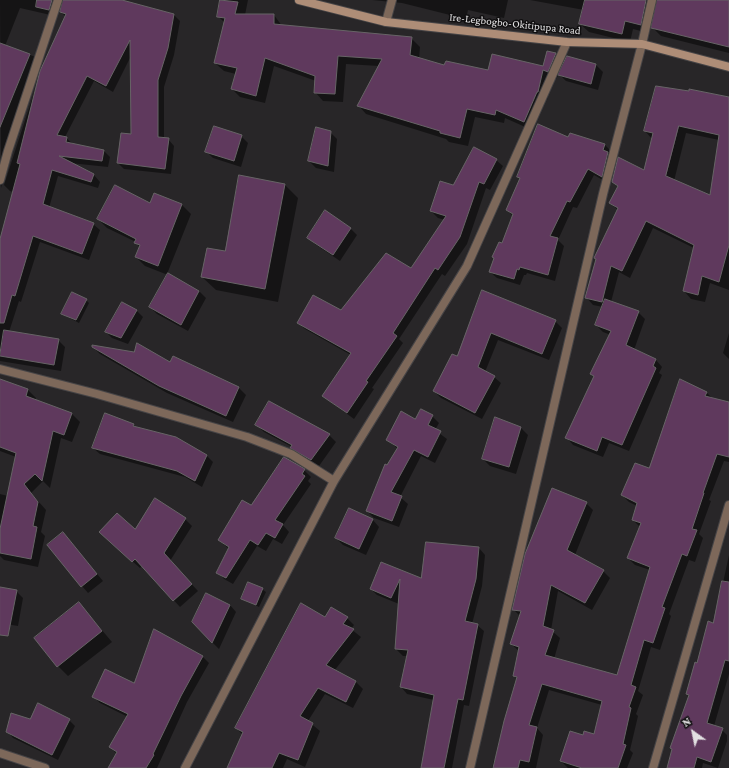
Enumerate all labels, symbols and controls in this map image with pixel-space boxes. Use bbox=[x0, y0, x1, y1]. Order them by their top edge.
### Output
street label: Ire-Legbogbo-Okitipupa Road bbox=[449, 11, 581, 37]
north arrow bbox=[673, 712, 713, 752]
text: N bbox=[680, 715, 693, 729]

